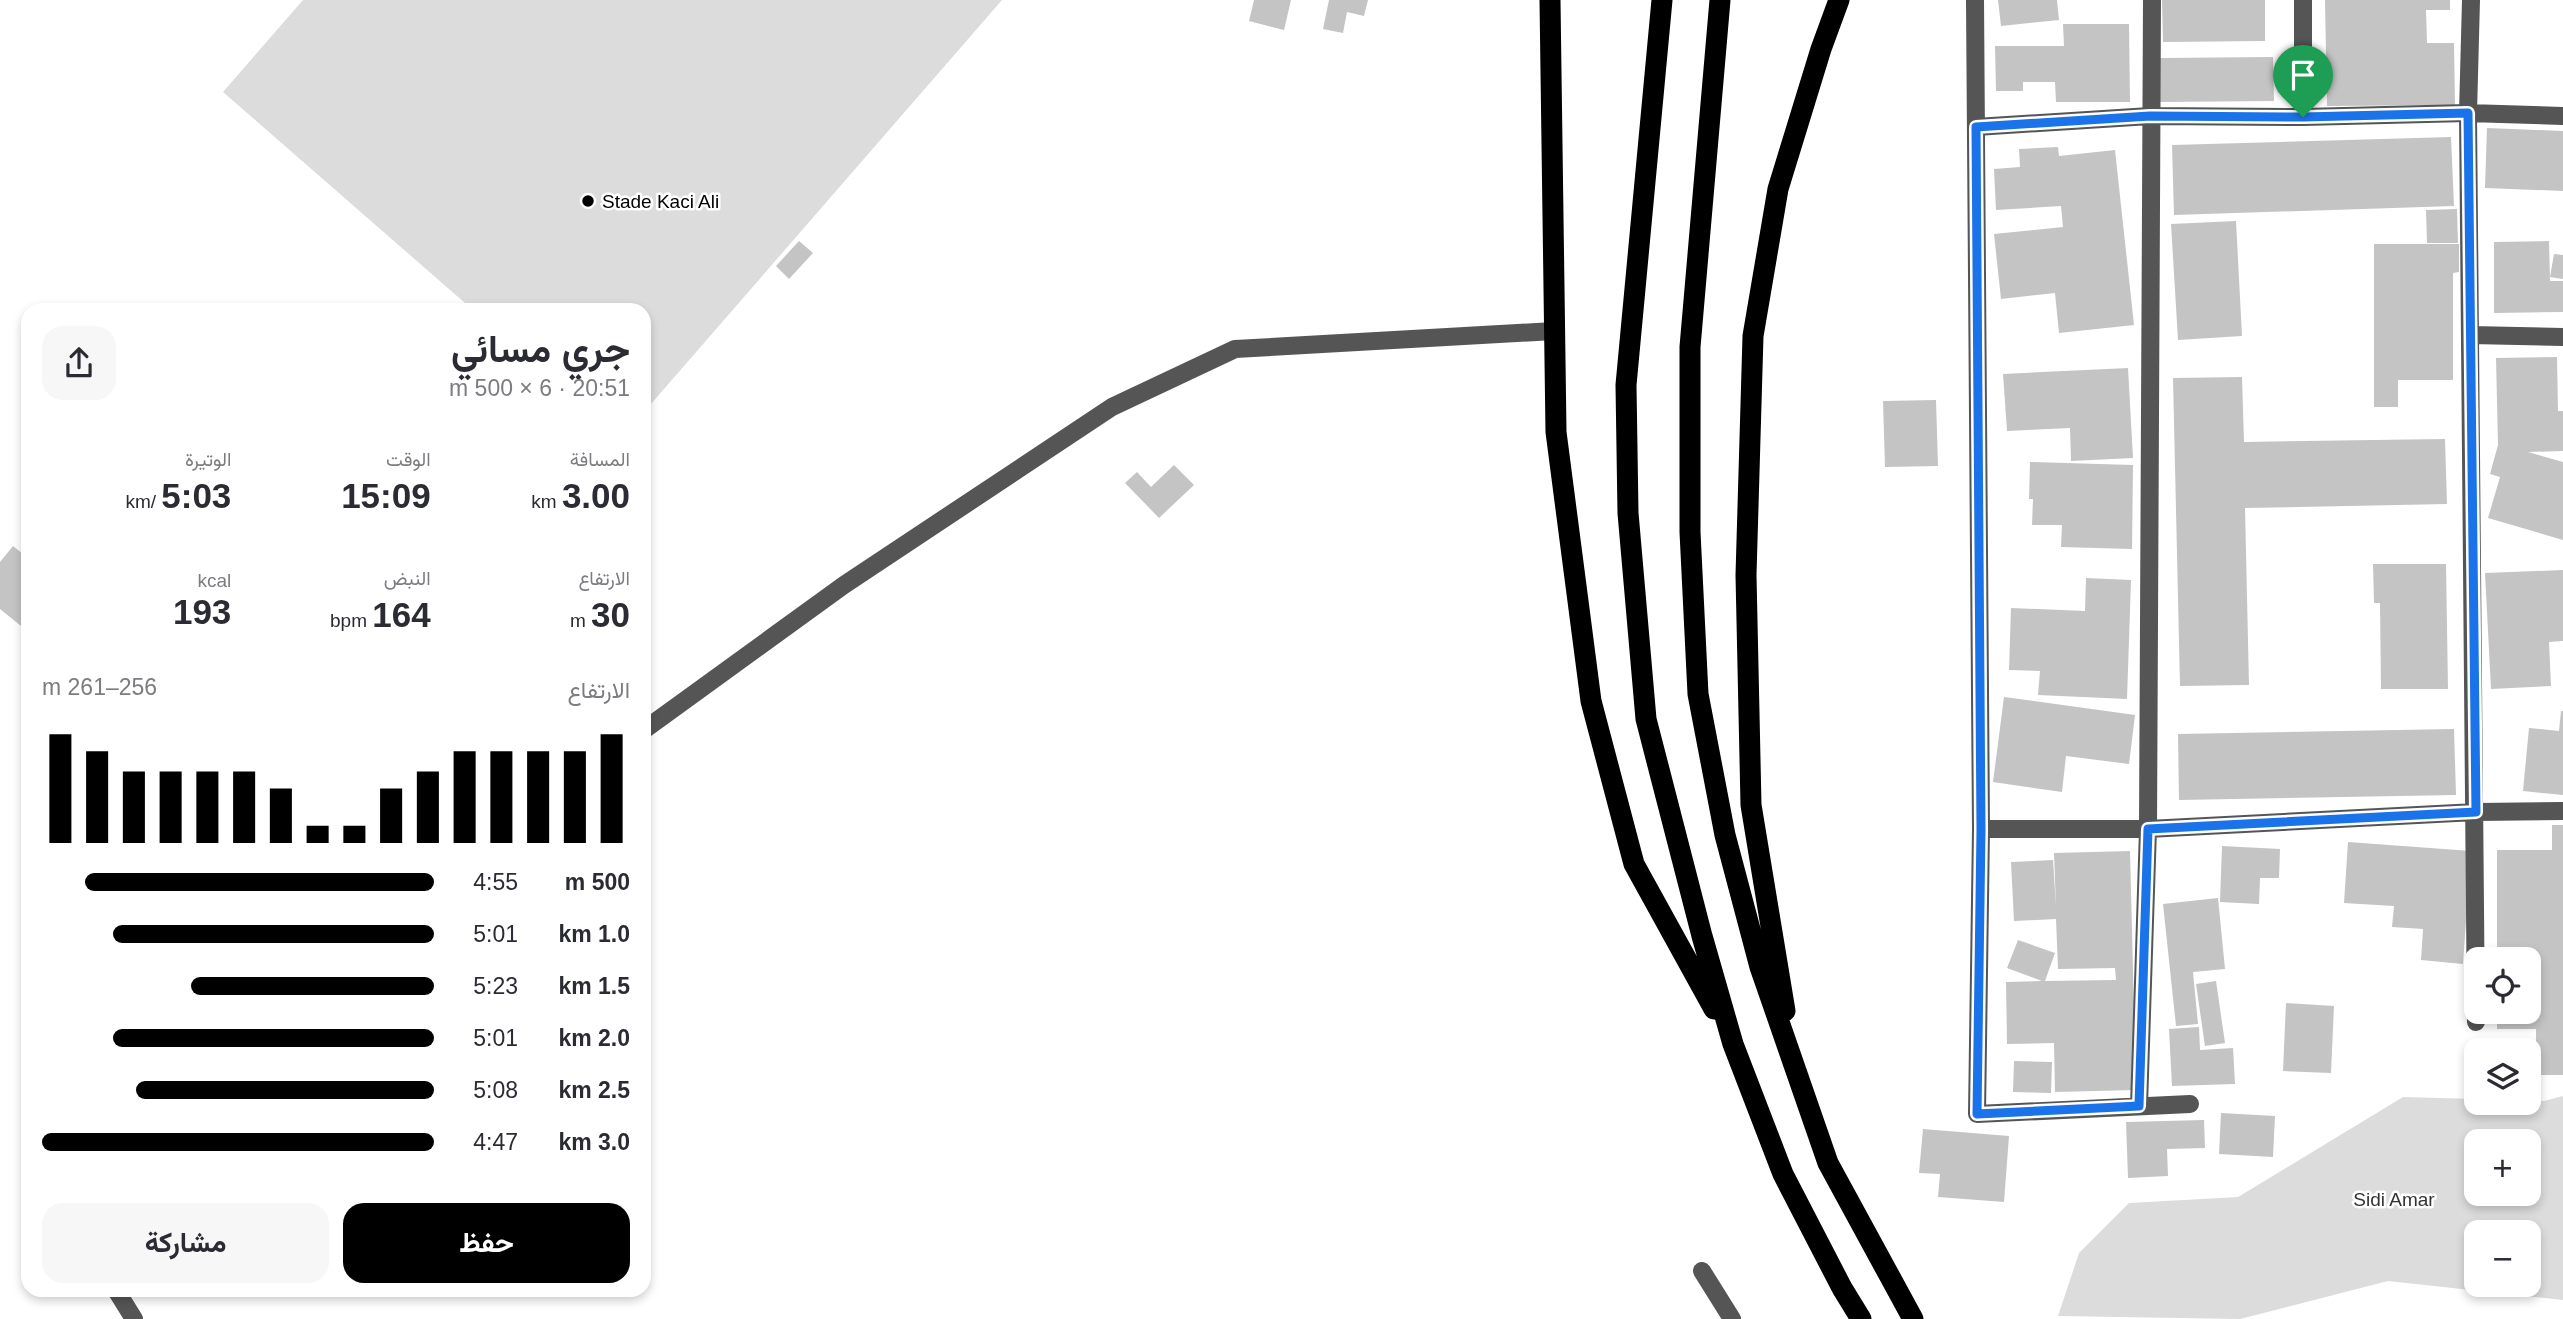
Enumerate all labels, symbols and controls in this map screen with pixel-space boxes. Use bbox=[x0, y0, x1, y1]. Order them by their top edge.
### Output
pin bbox=[2273, 45, 2333, 117]
icon: arrive bbox=[2284, 56, 2322, 94]
place label: Stade Kaci Ali bbox=[602, 191, 719, 212]
marker: Stade Kaci Ali bbox=[580, 193, 596, 209]
button: share bbox=[42, 326, 116, 400]
text: جري مسائي bbox=[451, 328, 630, 370]
text: 20:51 · 6 × 500 m bbox=[449, 375, 630, 401]
text: الوتيرة bbox=[185, 449, 231, 470]
text: الوقت bbox=[386, 449, 431, 470]
text: المسافة bbox=[570, 449, 630, 470]
text: 5:03 bbox=[161, 476, 231, 515]
text: 15:09 bbox=[341, 476, 431, 515]
text: 3.00 bbox=[562, 476, 630, 515]
text: /km bbox=[125, 491, 161, 512]
text: km bbox=[531, 491, 562, 512]
text: النبض bbox=[384, 568, 431, 589]
text: الارتفاع bbox=[578, 568, 630, 589]
text: kcal bbox=[198, 570, 231, 591]
text: 193 bbox=[173, 592, 231, 631]
text: 164 bbox=[372, 595, 431, 634]
text: 30 bbox=[591, 595, 630, 634]
text: bpm bbox=[330, 610, 372, 631]
text: m bbox=[570, 610, 591, 631]
text: 256–261 m bbox=[42, 674, 157, 700]
text: الارتفاع bbox=[568, 677, 630, 703]
text: 4:55 bbox=[473, 869, 518, 895]
text: 500 m bbox=[565, 869, 630, 895]
text: 5:01 bbox=[473, 921, 518, 947]
text: 1.0 km bbox=[558, 921, 630, 947]
map controls bbox=[2464, 947, 2541, 1297]
button: locate bbox=[2464, 947, 2541, 1024]
text: 5:23 bbox=[473, 973, 518, 999]
text: 1.5 km bbox=[558, 973, 630, 999]
text: 5:01 bbox=[473, 1025, 518, 1051]
text: 2.0 km bbox=[558, 1025, 630, 1051]
button: layers bbox=[2464, 1038, 2541, 1115]
text: 5:08 bbox=[473, 1077, 518, 1103]
text: 2.5 km bbox=[558, 1077, 630, 1103]
text: 4:47 bbox=[473, 1129, 518, 1155]
text: 3.0 km bbox=[558, 1129, 630, 1155]
button: + bbox=[2464, 1129, 2541, 1206]
park label: Sidi Amar bbox=[2353, 1189, 2435, 1210]
button: مشاركة bbox=[42, 1203, 329, 1283]
button: حفظ bbox=[343, 1203, 630, 1283]
button: − bbox=[2464, 1220, 2541, 1297]

